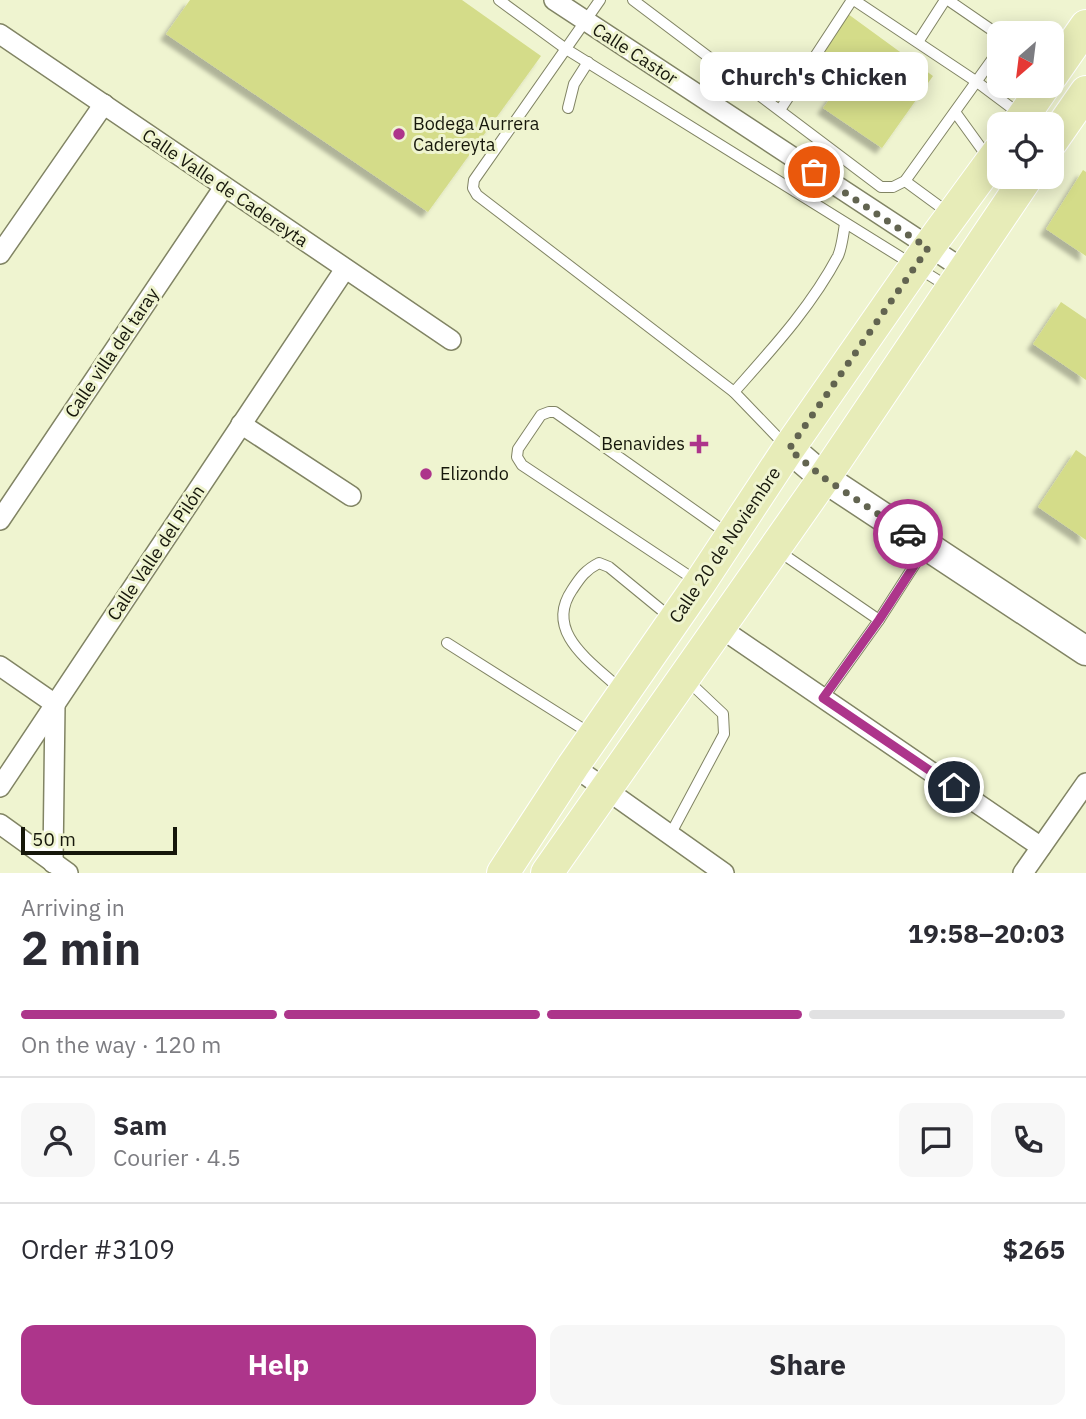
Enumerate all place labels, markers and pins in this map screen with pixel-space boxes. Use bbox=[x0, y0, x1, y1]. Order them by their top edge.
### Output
callout: Church's Chicken bbox=[700, 53, 928, 102]
place label: Bodega Aurrera Cadereyta bbox=[413, 112, 540, 156]
marker: Bodega Aurrera Cadereyta bbox=[391, 126, 407, 142]
pin bbox=[784, 142, 844, 202]
place label: Benavides bbox=[601, 432, 685, 455]
marker: Benavides bbox=[691, 436, 707, 452]
place label: Elizondo bbox=[440, 462, 509, 485]
marker: Elizondo bbox=[418, 466, 434, 482]
pin bbox=[924, 757, 984, 817]

